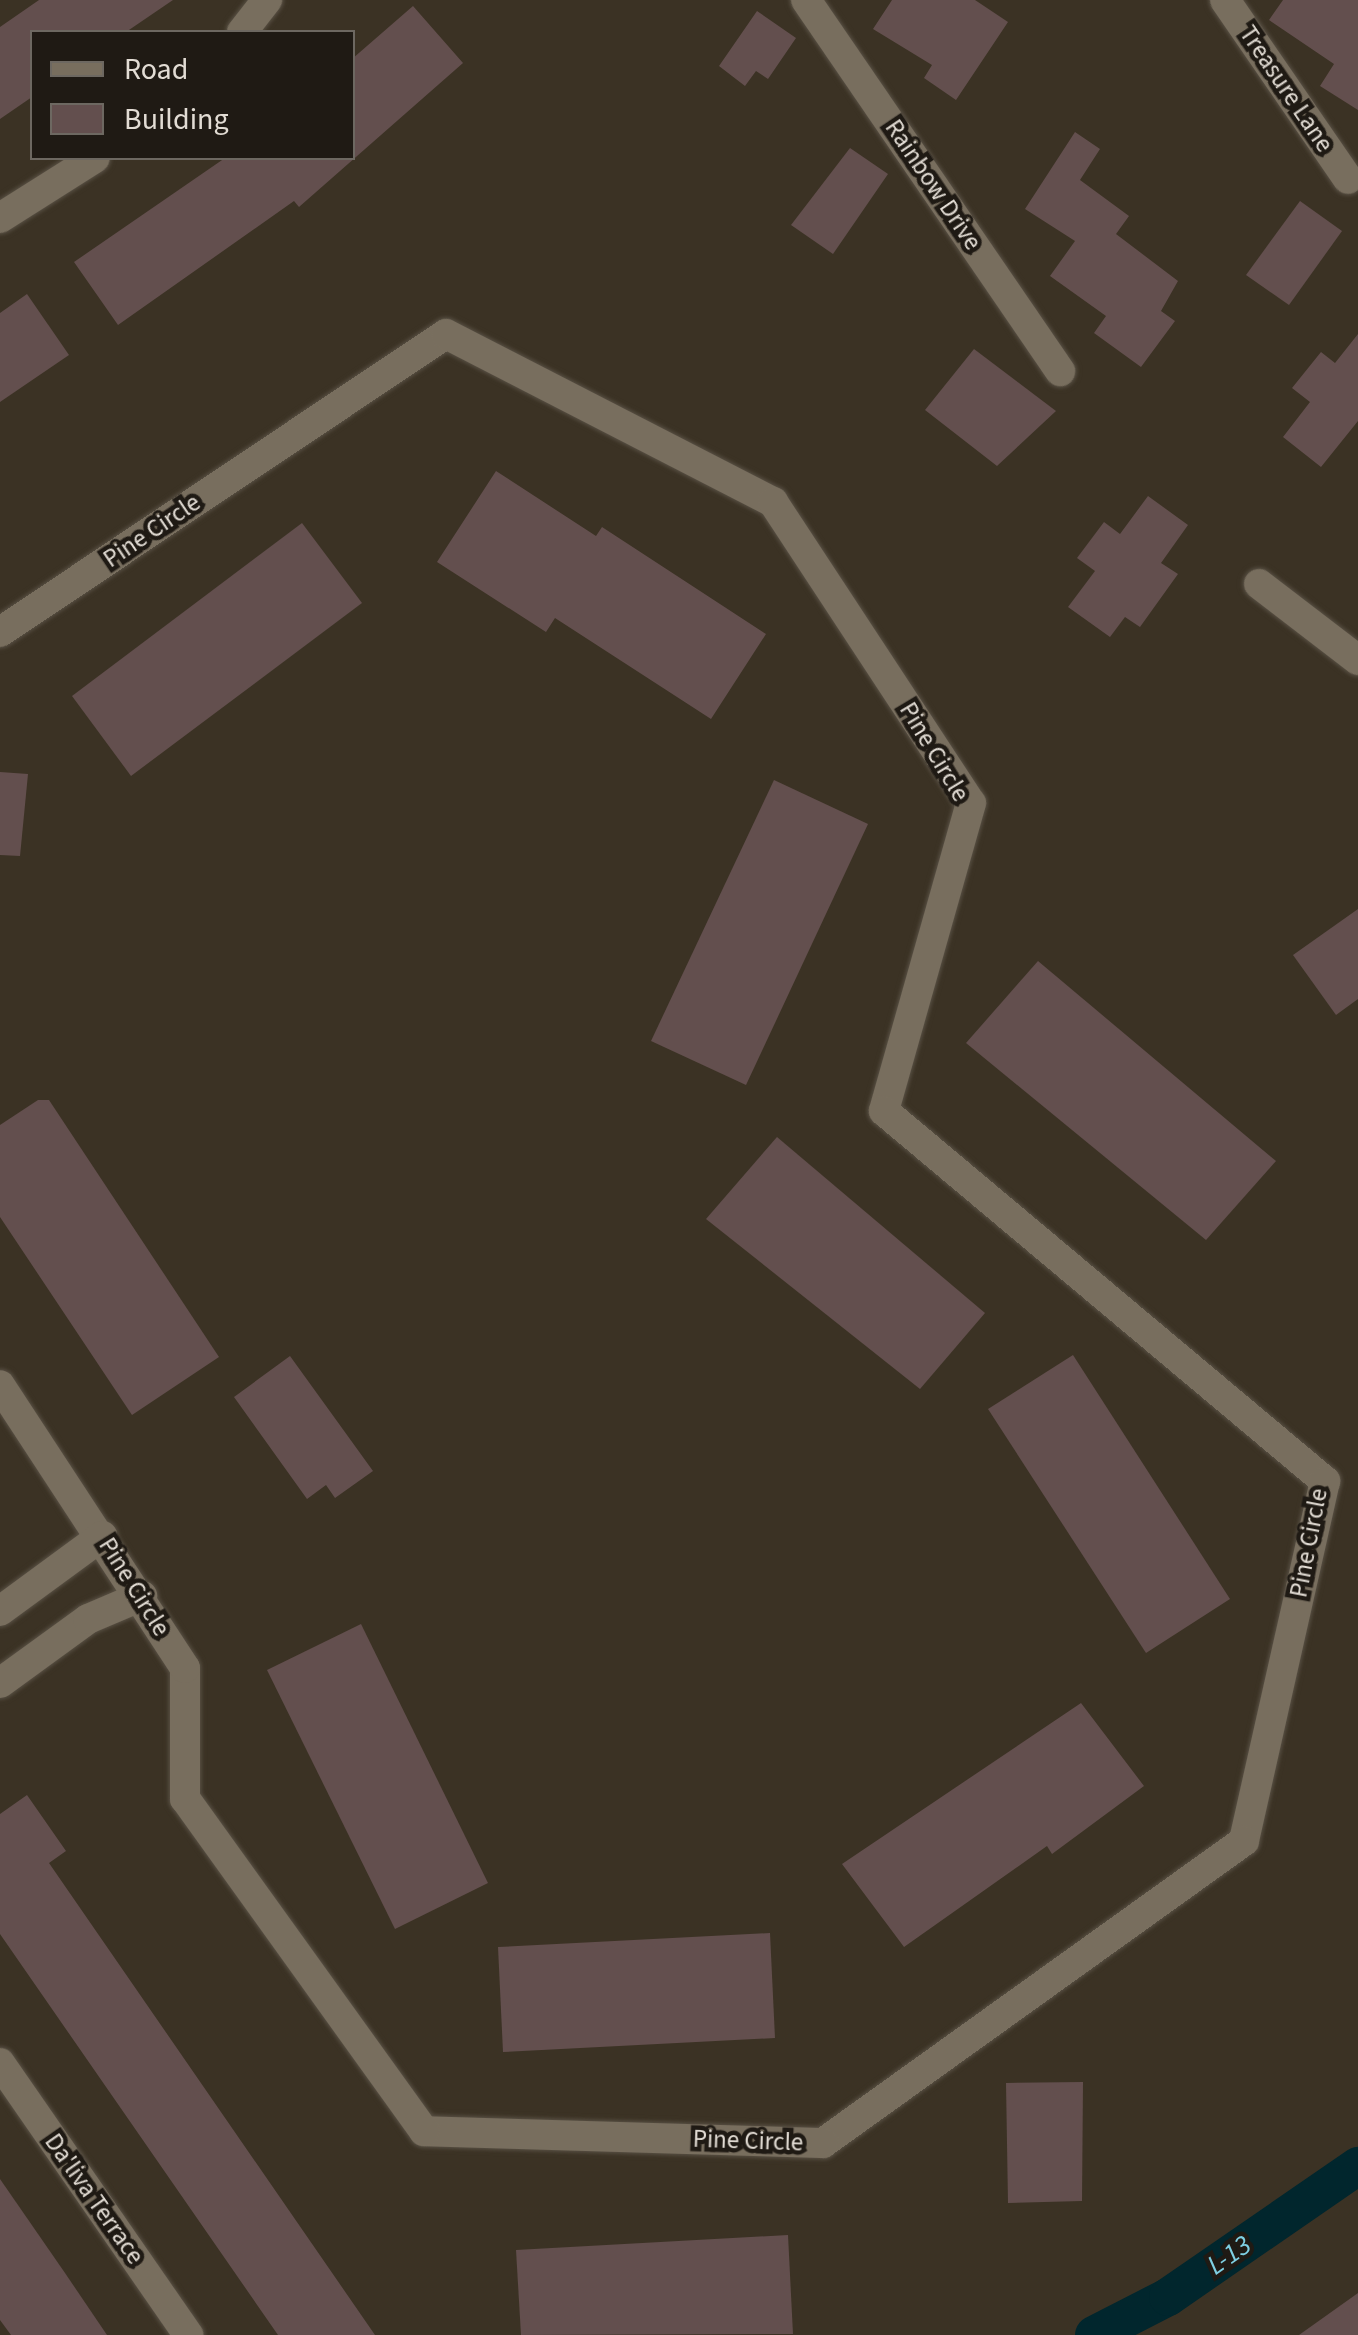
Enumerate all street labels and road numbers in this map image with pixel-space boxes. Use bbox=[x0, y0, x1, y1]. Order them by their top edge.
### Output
street label: Treasure Lane bbox=[1233, 20, 1339, 158]
street label: Rainbow Drive bbox=[878, 114, 988, 256]
street label: Pine Circle bbox=[98, 488, 206, 574]
street label: Pine Circle bbox=[893, 697, 975, 807]
street label: Pine Circle bbox=[1284, 1486, 1334, 1600]
street label: Pine Circle bbox=[92, 1532, 176, 1642]
street label: Pine Circle bbox=[692, 2124, 804, 2158]
street label: Da'liva Terrace bbox=[38, 2128, 150, 2270]

